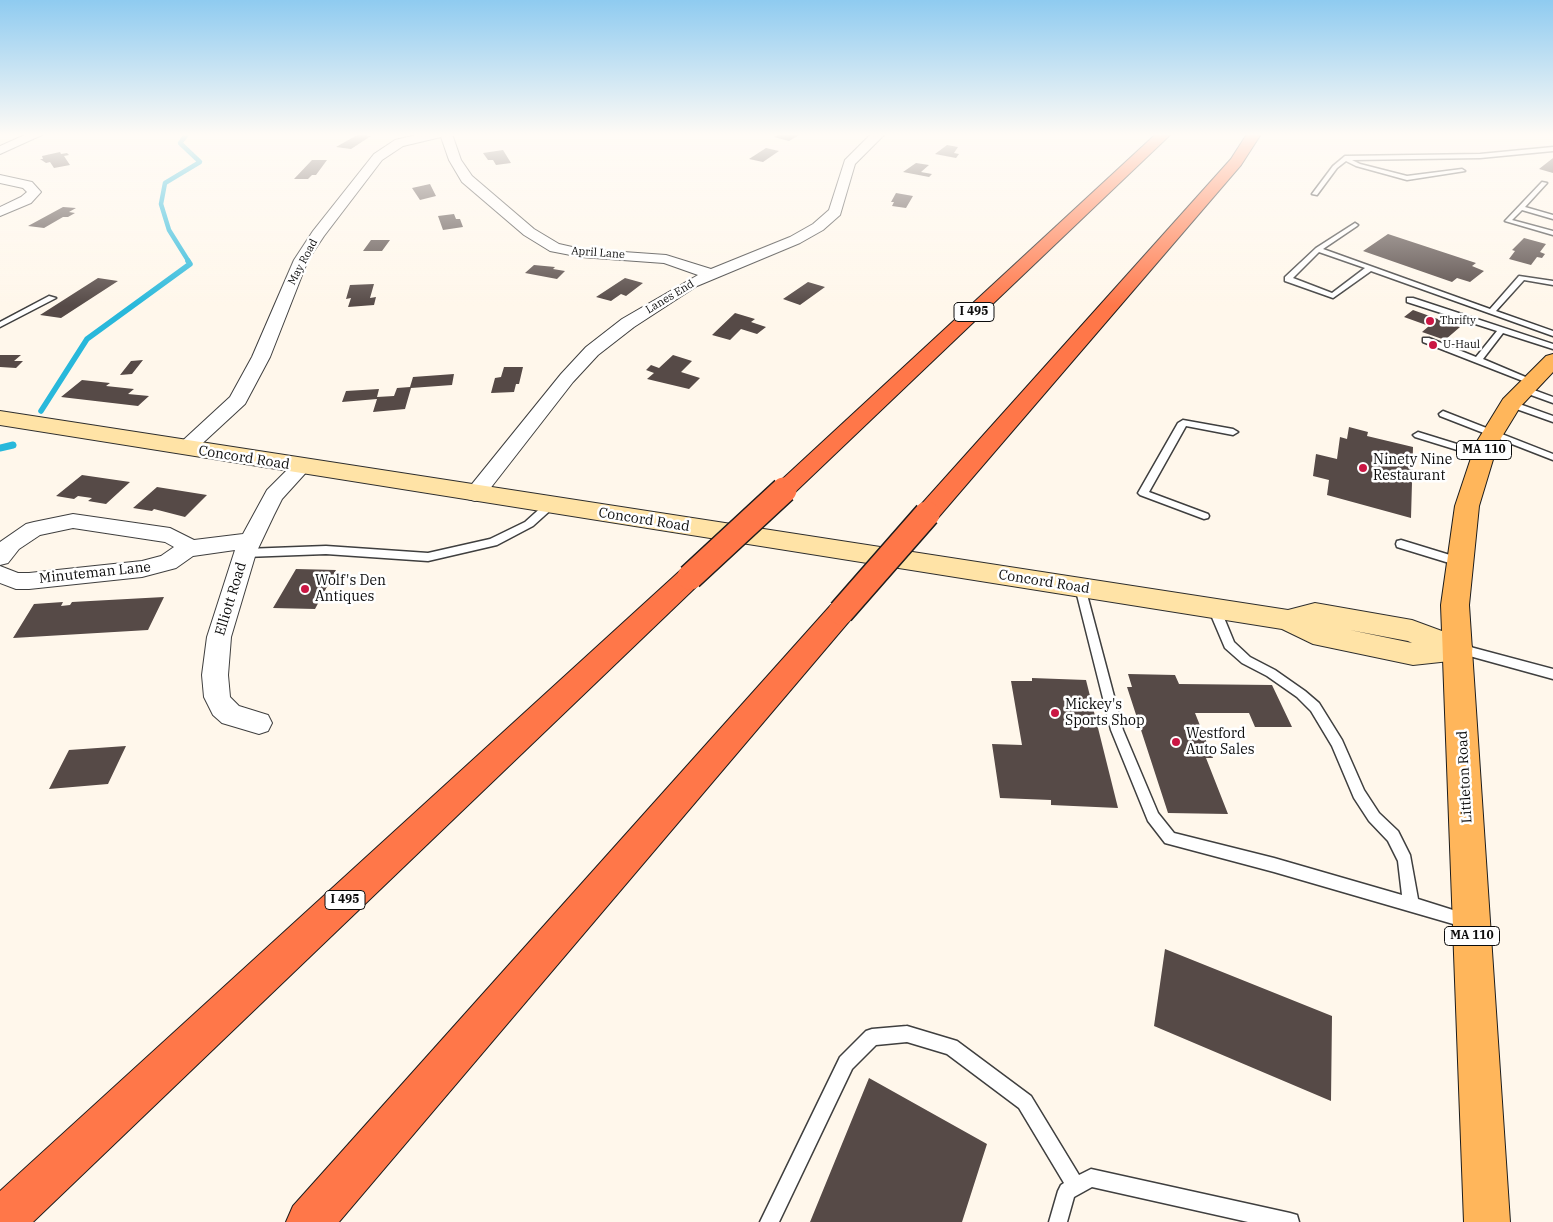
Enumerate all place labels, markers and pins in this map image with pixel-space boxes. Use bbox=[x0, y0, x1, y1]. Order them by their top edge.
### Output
place label: Thrifty bbox=[1440, 314, 1476, 328]
marker: Thrifty bbox=[1424, 315, 1436, 327]
place label: U-Haul bbox=[1443, 338, 1480, 352]
marker: U-Haul bbox=[1427, 339, 1439, 351]
place label: Ninety Nine Restaurant bbox=[1373, 452, 1452, 484]
marker: Ninety Nine Restaurant bbox=[1357, 462, 1369, 474]
place label: Wolf's Den Antiques bbox=[315, 573, 386, 606]
marker: Wolf's Den Antiques bbox=[299, 583, 311, 595]
place label: Mickey's Sports Shop bbox=[1065, 697, 1145, 730]
marker: Mickey's Sports Shop bbox=[1049, 707, 1061, 719]
place label: Westford Auto Sales bbox=[1186, 726, 1254, 759]
marker: Westford Auto Sales bbox=[1170, 736, 1182, 748]

